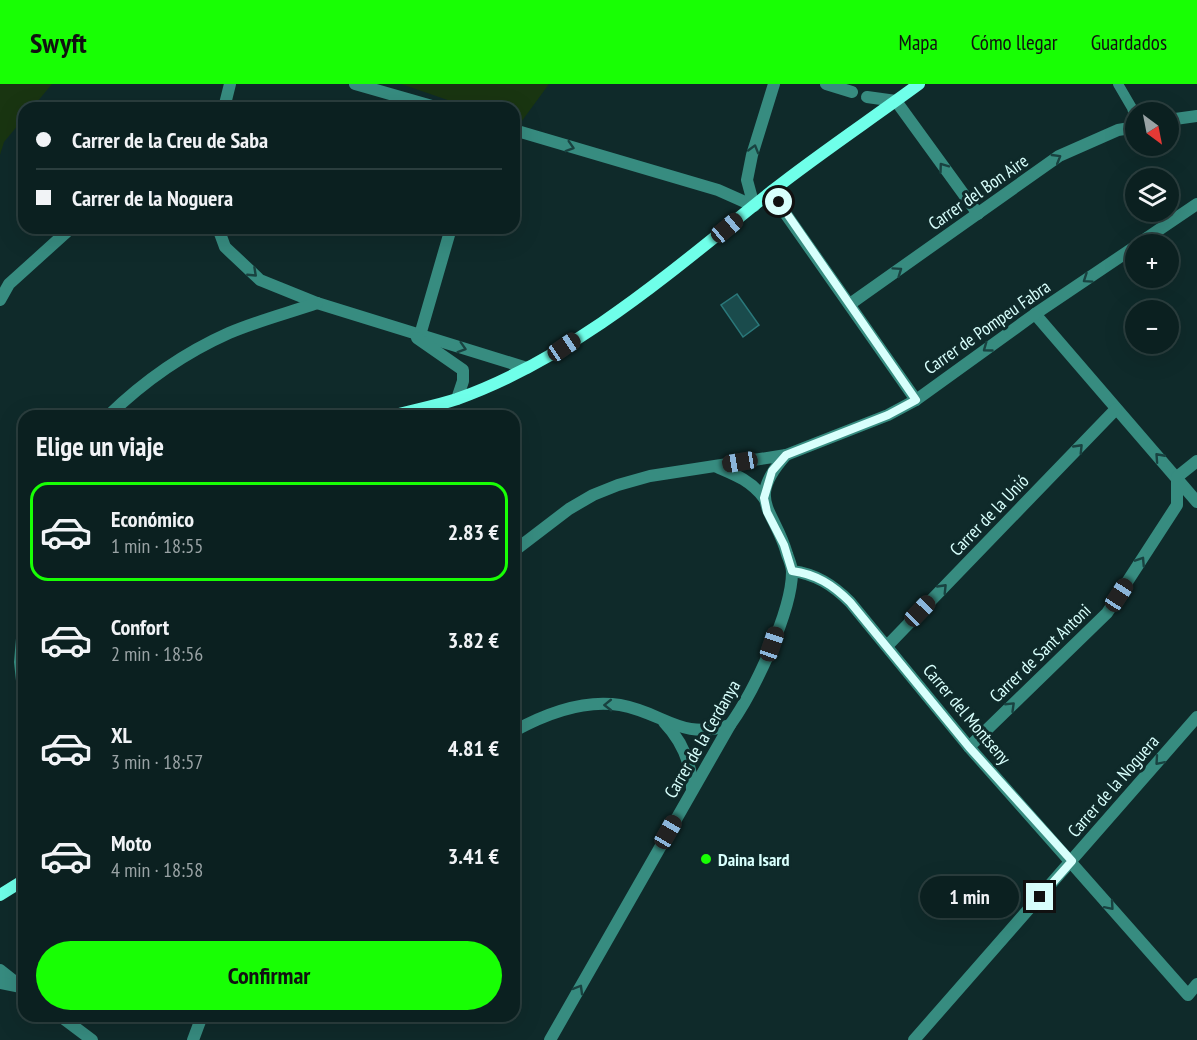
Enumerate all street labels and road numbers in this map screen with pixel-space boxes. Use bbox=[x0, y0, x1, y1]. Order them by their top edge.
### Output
street label: Carrer del Bon Aire bbox=[924, 149, 1032, 235]
street label: Carrer de Pompeu Fabra bbox=[919, 275, 1055, 379]
street label: Carrer de la Unió bbox=[944, 469, 1034, 561]
street label: Carrer de Sant Antoni bbox=[984, 599, 1096, 707]
street label: Carrer del Montseny bbox=[918, 659, 1016, 769]
street label: Carrer de la Cerdanya bbox=[659, 676, 745, 802]
street label: Carrer de la Noguera bbox=[1062, 730, 1164, 842]

